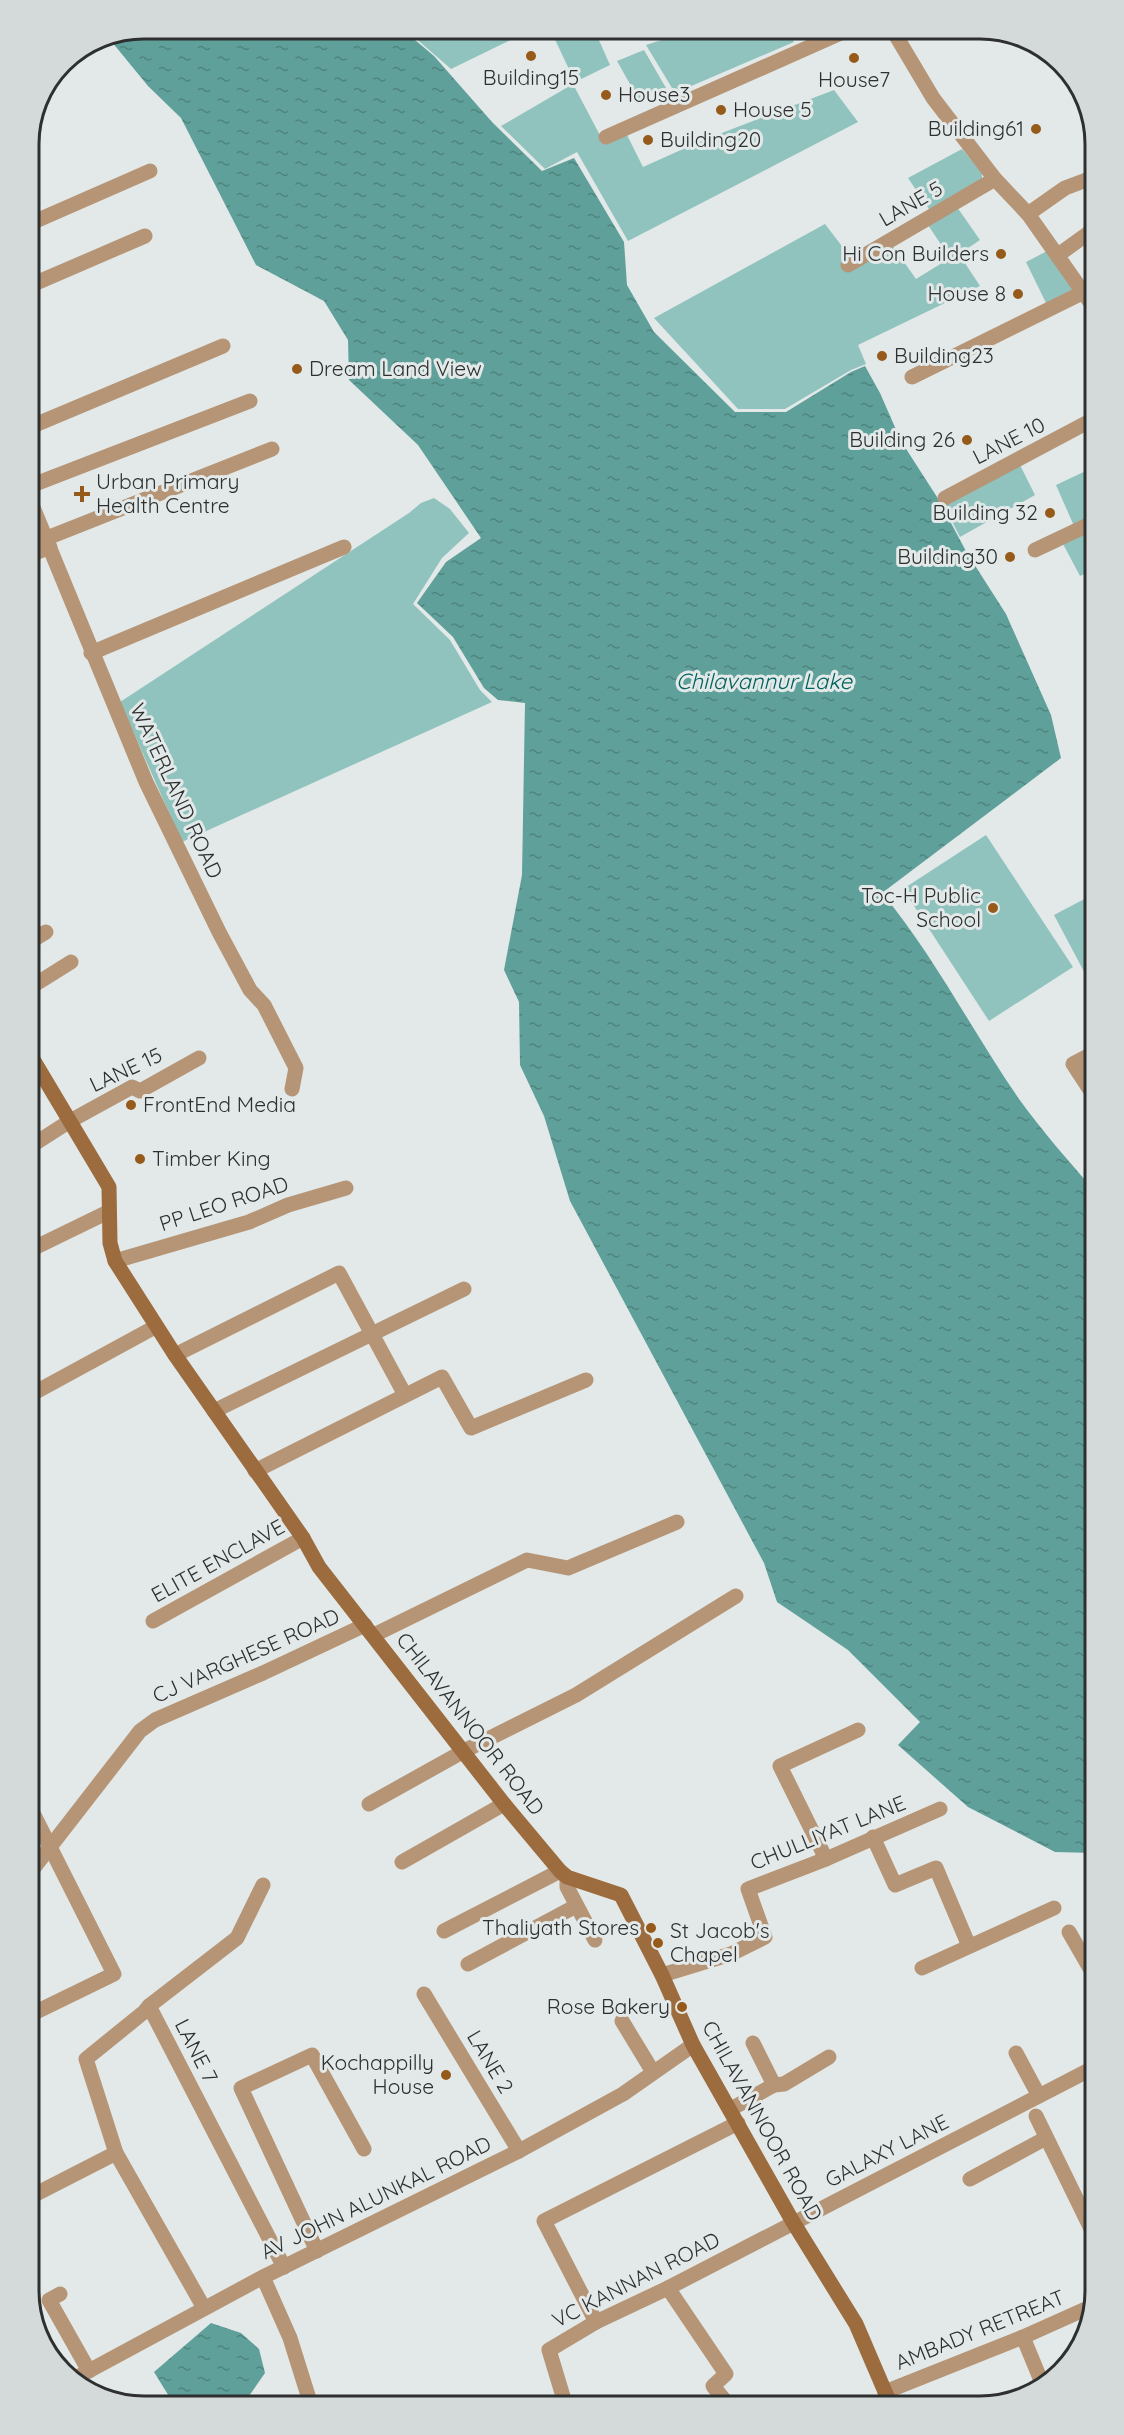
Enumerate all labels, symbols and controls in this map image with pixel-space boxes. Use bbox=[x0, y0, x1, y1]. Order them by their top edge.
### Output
marker: Building15 bbox=[524, 49, 538, 63]
marker: House7 bbox=[847, 51, 861, 65]
place label: Building15 bbox=[483, 64, 579, 90]
place label: House7 bbox=[818, 66, 890, 92]
place label: House3 bbox=[618, 81, 690, 107]
marker: House3 bbox=[599, 88, 613, 102]
place label: House 5 bbox=[733, 96, 812, 122]
marker: House 5 bbox=[714, 103, 728, 117]
place label: Building61 bbox=[928, 115, 1024, 141]
marker: Building61 bbox=[1029, 122, 1043, 136]
place label: Building20 bbox=[660, 126, 761, 152]
marker: Building20 bbox=[641, 133, 655, 147]
street label: LANE 5 bbox=[874, 175, 947, 232]
place label: Hi Con Builders bbox=[842, 240, 989, 266]
marker: Hi Con Builders bbox=[994, 247, 1008, 261]
place label: House 8 bbox=[927, 280, 1006, 306]
marker: House 8 bbox=[1011, 287, 1025, 301]
place label: Building23 bbox=[894, 342, 994, 368]
marker: Building23 bbox=[875, 349, 889, 363]
place label: Dream Land View bbox=[309, 355, 482, 381]
marker: Dream Land View bbox=[290, 362, 304, 376]
street label: LANE 10 bbox=[968, 411, 1049, 469]
place label: Building 26 bbox=[849, 426, 955, 452]
marker: Building 26 bbox=[960, 433, 974, 447]
place label: Urban Primary Health Centre bbox=[96, 468, 239, 518]
marker: Urban Primary Health Centre bbox=[73, 485, 91, 503]
place label: Building 32 bbox=[932, 499, 1038, 525]
marker: Building 32 bbox=[1043, 506, 1057, 520]
place label: Building30 bbox=[897, 543, 998, 569]
marker: Building30 bbox=[1003, 550, 1017, 564]
water label: Chilavannur Lake bbox=[676, 667, 853, 695]
street label: WATERLAND ROAD bbox=[125, 699, 229, 882]
place label: Toc-H Public School bbox=[861, 882, 981, 932]
marker: Toc-H Public School bbox=[986, 901, 1000, 915]
street label: LANE 15 bbox=[85, 1041, 166, 1097]
place label: FrontEnd Media bbox=[143, 1091, 296, 1117]
marker: FrontEnd Media bbox=[124, 1098, 138, 1112]
place label: Timber King bbox=[152, 1145, 271, 1171]
marker: Timber King bbox=[133, 1152, 147, 1166]
street label: PP LEO ROAD bbox=[156, 1170, 292, 1236]
street label: ELITE ENCLAVE bbox=[146, 1513, 289, 1607]
street label: CJ VARGHESE ROAD bbox=[148, 1602, 343, 1708]
street label: CHILAVANNOOR ROAD bbox=[391, 1627, 550, 1820]
street label: CHULLIYAT LANE bbox=[746, 1789, 909, 1875]
place label: Thaliyath Stores bbox=[482, 1914, 639, 1940]
place label: St Jacob's Chapel bbox=[670, 1917, 770, 1967]
marker: Thaliyath Stores bbox=[644, 1921, 658, 1935]
marker: St Jacob's Chapel bbox=[651, 1936, 665, 1950]
place label: Rose Bakery bbox=[547, 1993, 670, 2019]
marker: Rose Bakery bbox=[675, 2000, 689, 2014]
street label: LANE 7 bbox=[170, 2014, 224, 2087]
street label: CHILAVANNOOR ROAD bbox=[697, 2016, 829, 2225]
street label: LANE 2 bbox=[462, 2025, 520, 2098]
place label: Kochappilly House bbox=[321, 2049, 434, 2099]
marker: Kochappilly House bbox=[439, 2068, 453, 2082]
street label: GALAXY LANE bbox=[820, 2108, 953, 2192]
street label: AV JOHN ALUNKAL ROAD bbox=[256, 2130, 495, 2264]
street label: VC KANNAN ROAD bbox=[547, 2226, 724, 2333]
street label: AMBADY RETREAT bbox=[891, 2283, 1068, 2375]

